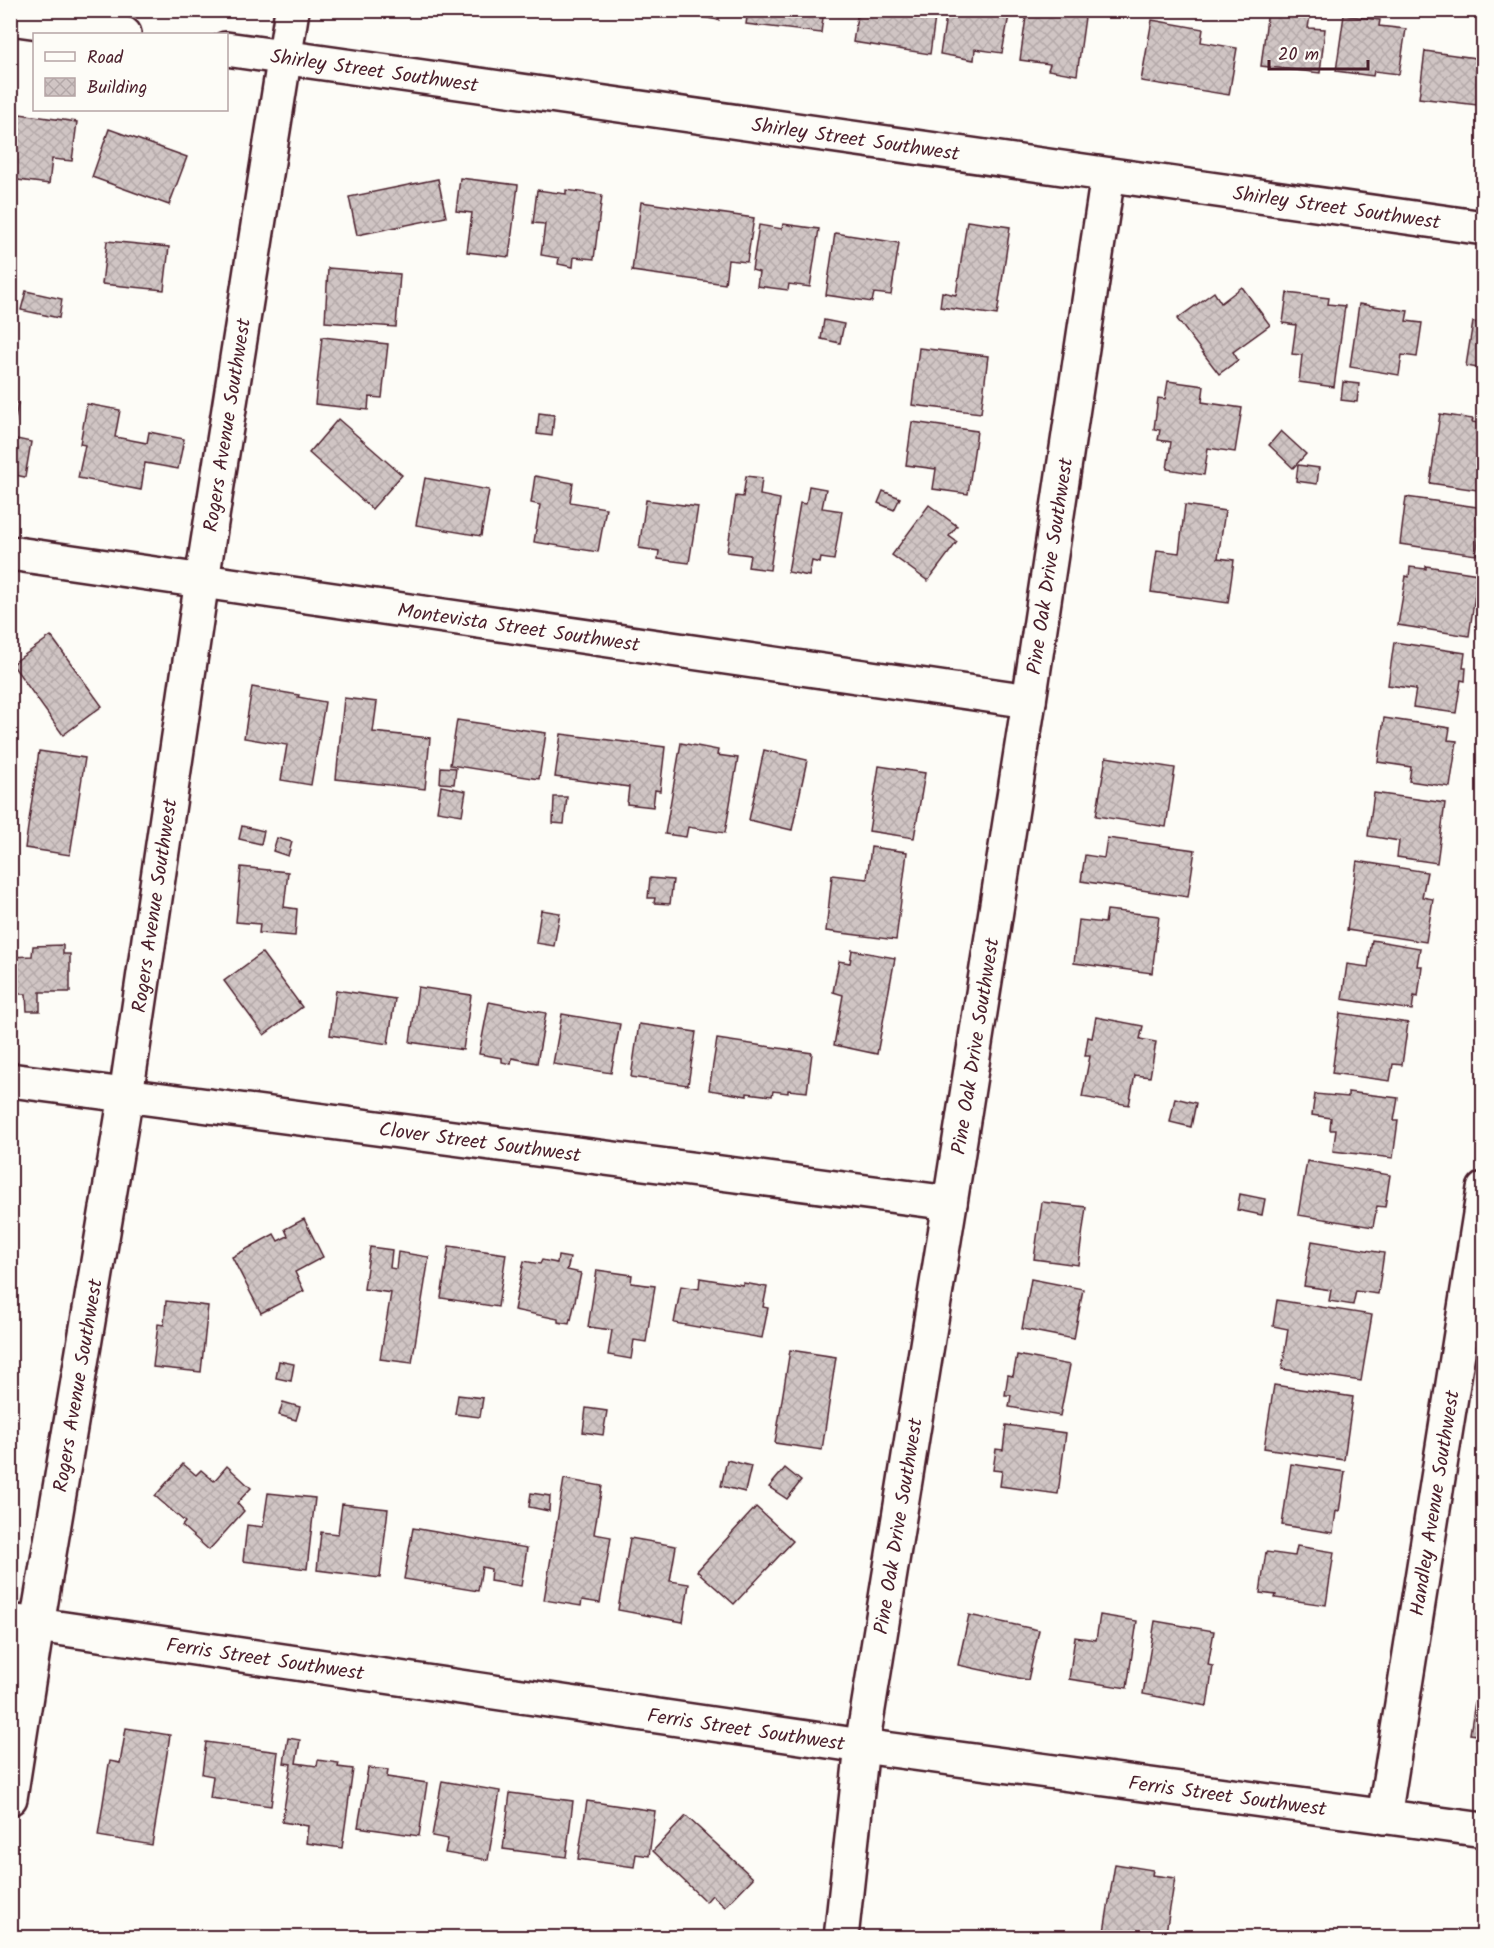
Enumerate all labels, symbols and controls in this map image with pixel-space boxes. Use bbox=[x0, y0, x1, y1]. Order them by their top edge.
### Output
legend bbox=[33, 33, 228, 111]
scale bar bbox=[1269, 33, 1368, 71]
text: 20 m bbox=[1278, 41, 1319, 70]
street label: Shirley Street Southwest bbox=[268, 42, 480, 103]
text: Road bbox=[87, 44, 124, 73]
text: Building bbox=[87, 74, 147, 103]
street label: Shirley Street Southwest bbox=[749, 110, 962, 171]
street label: Shirley Street Southwest bbox=[1231, 178, 1443, 240]
street label: Rogers Avenue Southwest bbox=[196, 316, 261, 534]
street label: Pine Oak Drive Southwest bbox=[1019, 455, 1083, 677]
street label: Montevista Street Southwest bbox=[395, 595, 642, 662]
street label: Rogers Avenue Southwest bbox=[124, 796, 188, 1015]
street label: Pine Oak Drive Southwest bbox=[944, 936, 1010, 1157]
street label: Clover Street Southwest bbox=[377, 1114, 583, 1173]
street label: Rogers Avenue Southwest bbox=[46, 1276, 113, 1495]
street label: Handley Avenue Southwest bbox=[1402, 1388, 1470, 1619]
street label: Pine Oak Drive Southwest bbox=[866, 1416, 933, 1637]
street label: Ferris Street Southwest bbox=[164, 1630, 366, 1691]
street label: Ferris Street Southwest bbox=[645, 1701, 847, 1761]
street label: Ferris Street Southwest bbox=[1126, 1768, 1328, 1827]

